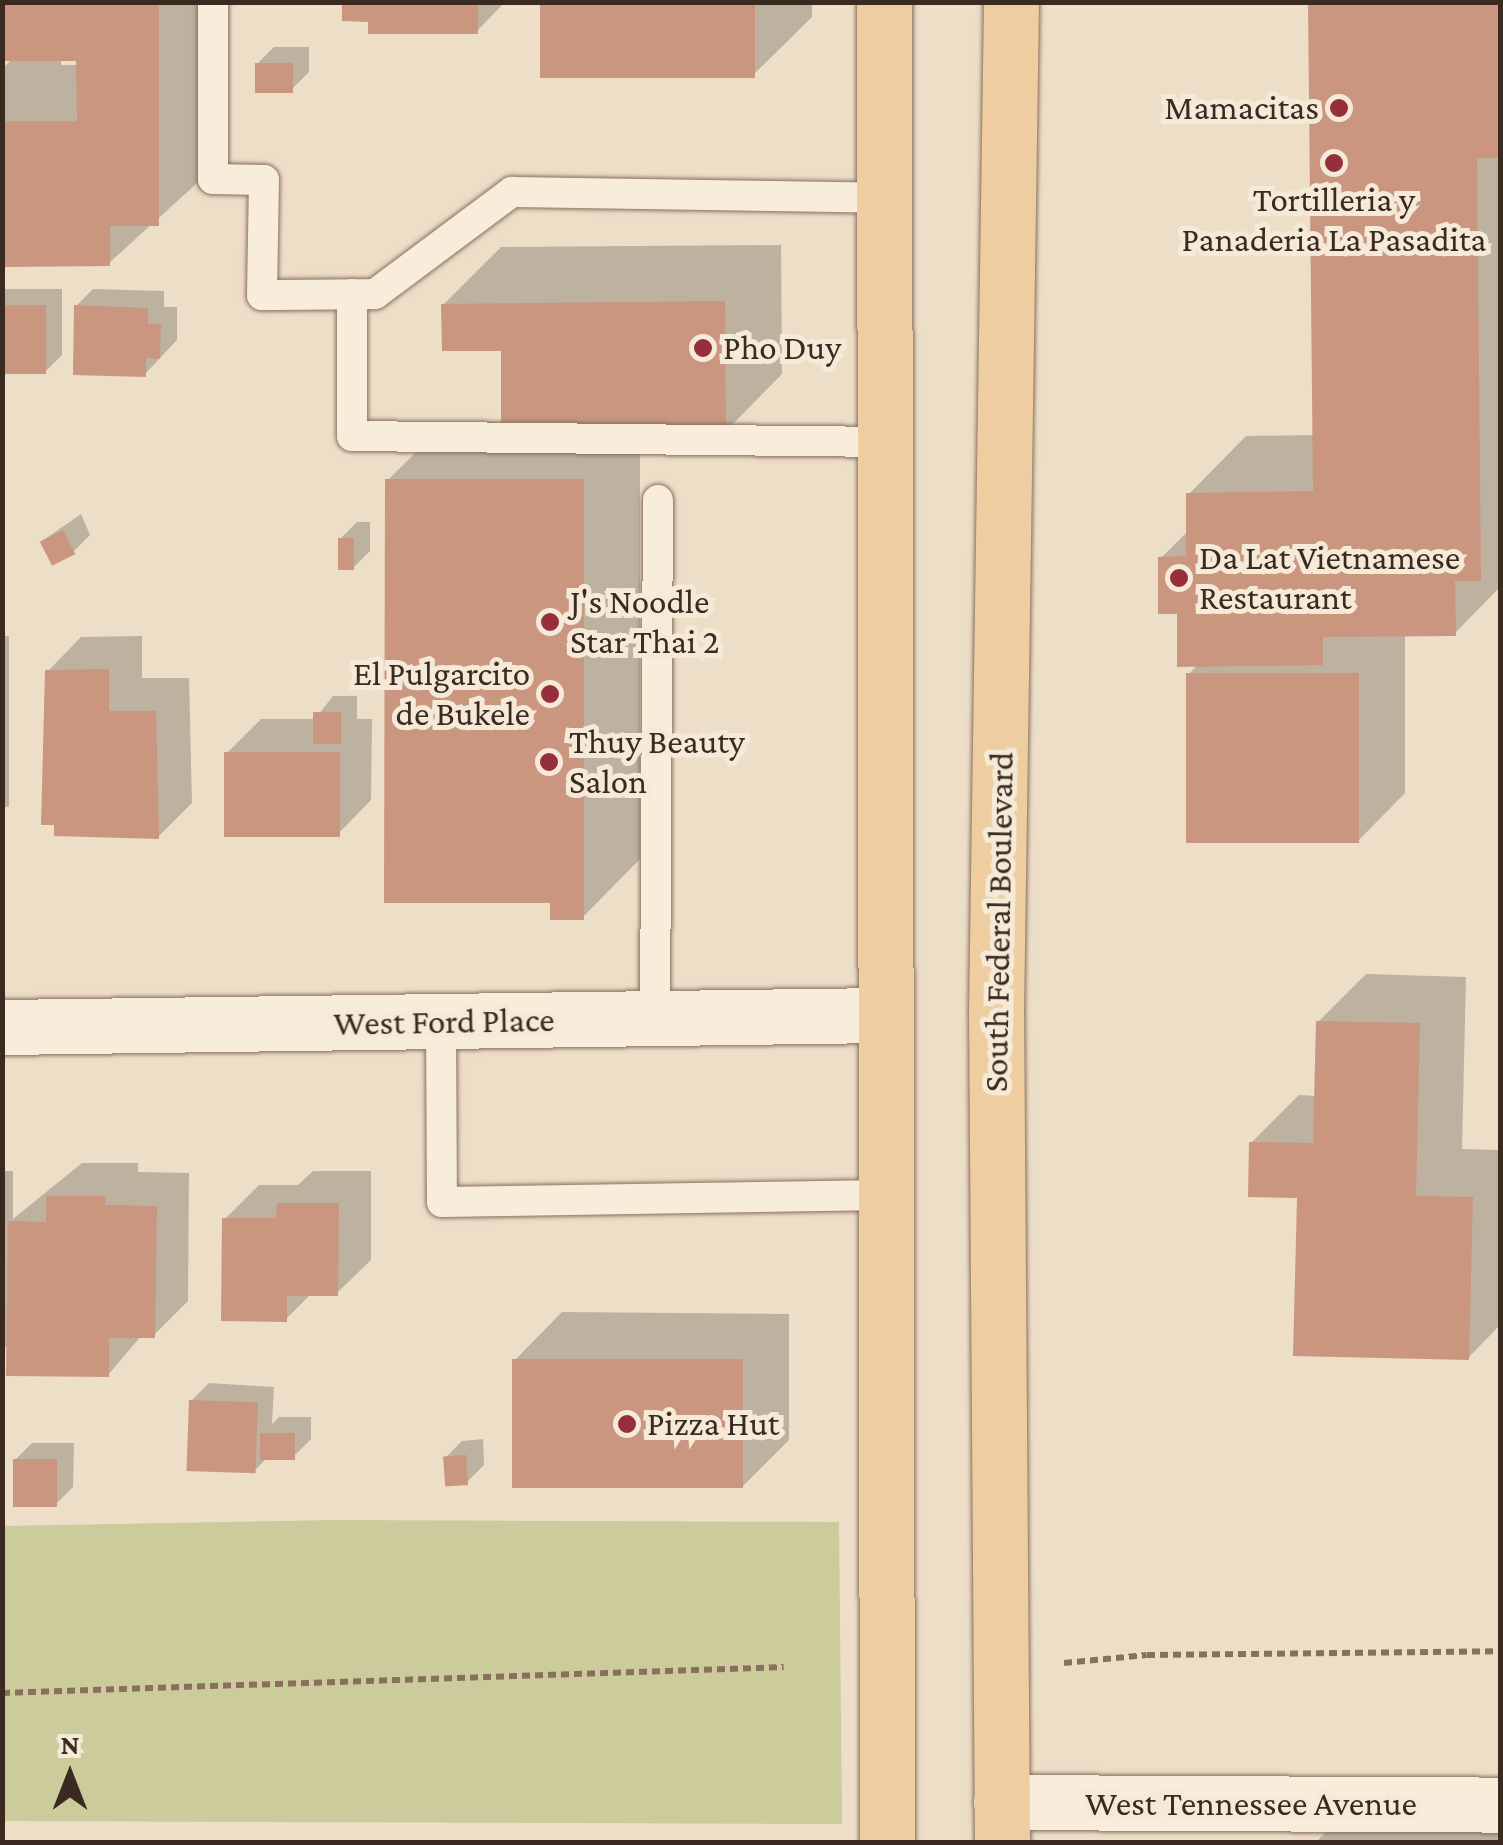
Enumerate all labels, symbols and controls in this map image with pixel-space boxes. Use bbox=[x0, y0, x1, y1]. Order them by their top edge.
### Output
place label: Mamacitas bbox=[1164, 87, 1319, 129]
marker: Mamacitas bbox=[1328, 97, 1350, 119]
marker: Tortilleria y Panaderia La Pasadita bbox=[1323, 152, 1345, 174]
place label: Tortilleria y Panaderia La Pasadita bbox=[1181, 179, 1487, 261]
place label: Pho Duy bbox=[723, 327, 841, 369]
marker: Pho Duy bbox=[692, 337, 714, 359]
place label: Da Lat Vietnamese Restaurant bbox=[1199, 537, 1460, 619]
marker: Da Lat Vietnamese Restaurant bbox=[1168, 567, 1190, 589]
place label: J's Noodle Star Thai 2 bbox=[570, 581, 719, 663]
marker: J's Noodle Star Thai 2 bbox=[539, 611, 561, 633]
place label: El Pulgarcito de Bukele bbox=[353, 653, 530, 735]
marker: El Pulgarcito de Bukele bbox=[539, 683, 561, 705]
place label: Thuy Beauty Salon bbox=[569, 721, 745, 803]
marker: Thuy Beauty Salon bbox=[538, 751, 560, 773]
street label: South Federal Boulevard bbox=[975, 751, 1023, 1093]
street label: West Ford Place bbox=[333, 999, 555, 1045]
place label: Pizza Hut bbox=[647, 1403, 779, 1445]
marker: Pizza Hut bbox=[616, 1413, 638, 1435]
north arrow bbox=[20, 1725, 120, 1825]
text: N bbox=[60, 1729, 80, 1760]
street label: West Tennessee Avenue bbox=[1085, 1783, 1417, 1825]

